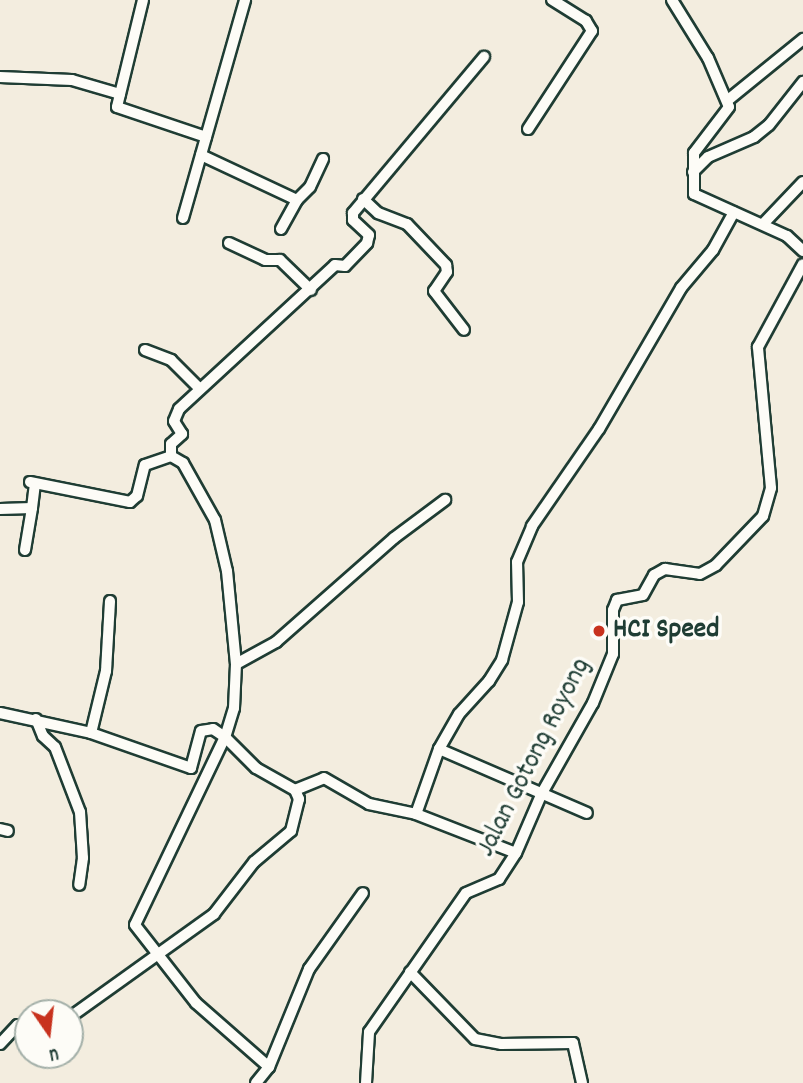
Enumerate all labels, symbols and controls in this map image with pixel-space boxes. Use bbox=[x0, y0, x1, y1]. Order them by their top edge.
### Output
place label: HCI Speed bbox=[613, 614, 719, 648]
marker: HCI Speed bbox=[591, 623, 607, 639]
street label: Jalan Gotong Royong bbox=[470, 653, 600, 863]
north arrow bbox=[14, 999, 84, 1069]
text: U bbox=[46, 1039, 61, 1067]

